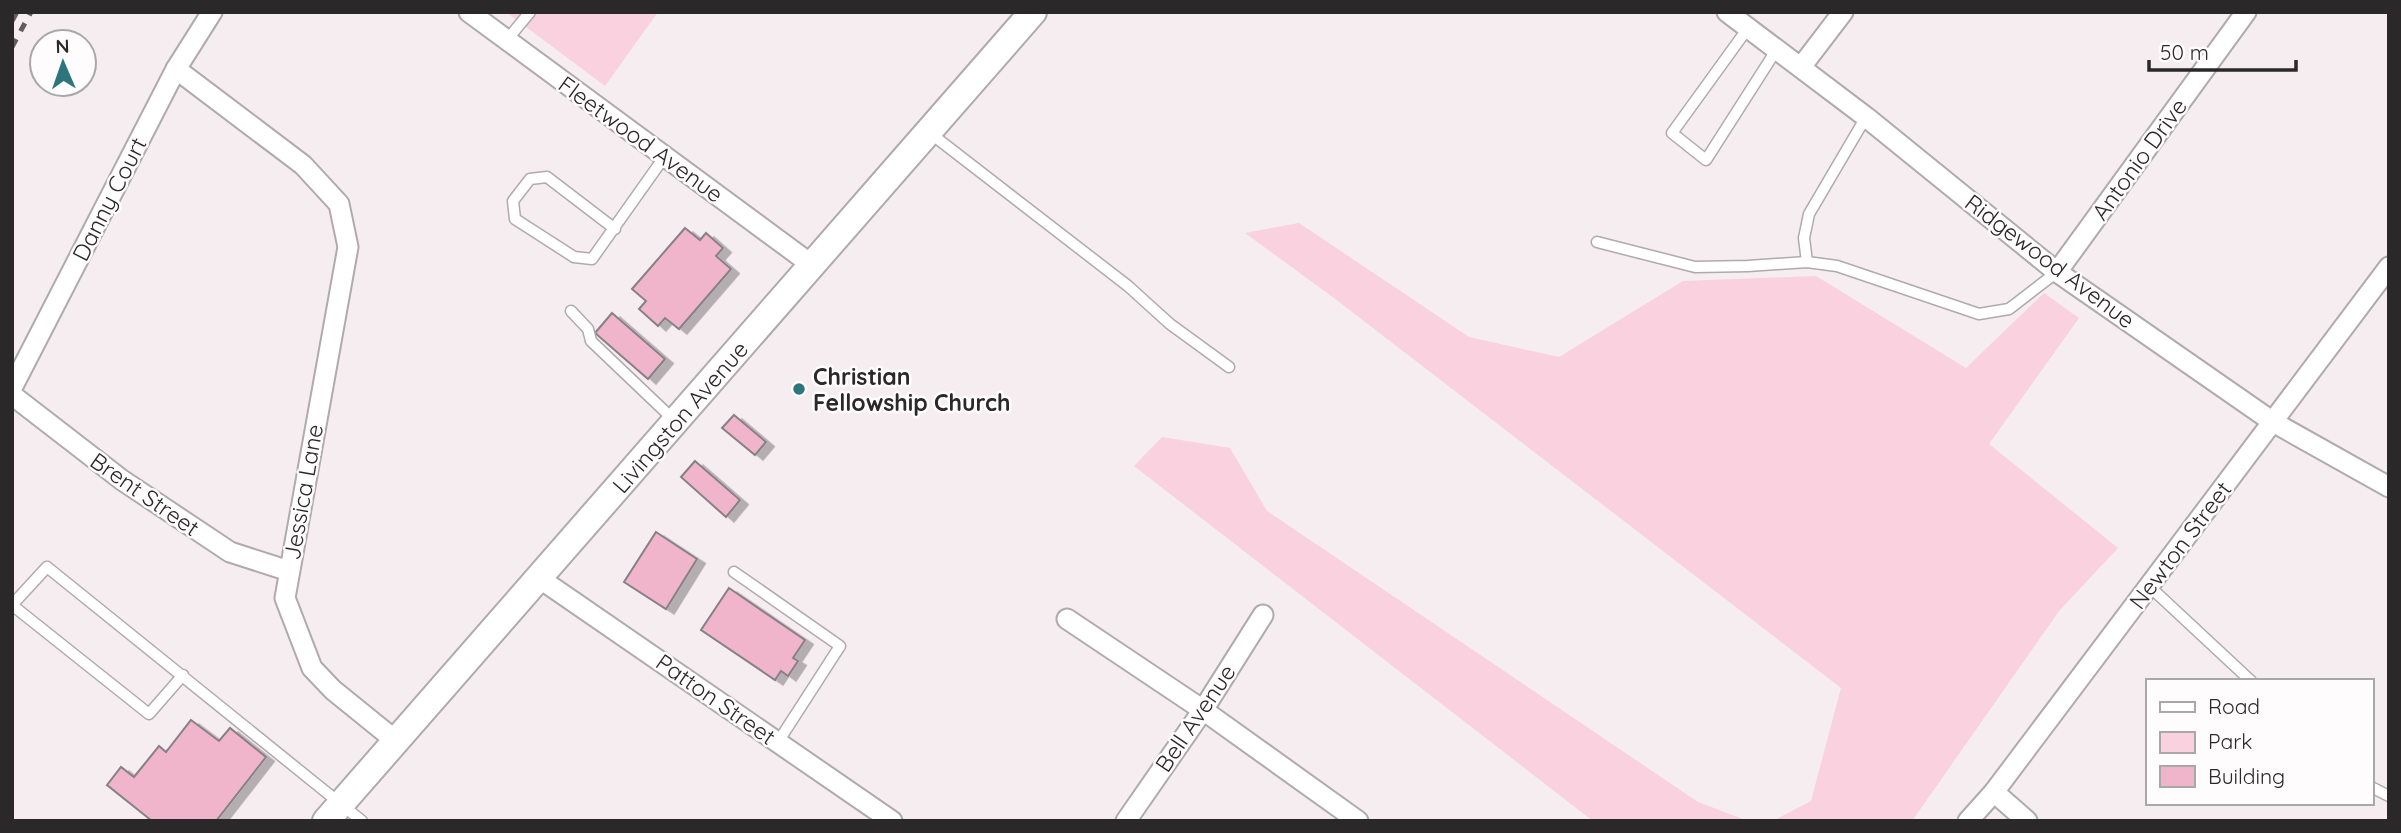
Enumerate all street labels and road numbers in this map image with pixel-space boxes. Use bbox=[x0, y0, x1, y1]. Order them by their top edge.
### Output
street label: Fleetwood Avenue bbox=[553, 69, 729, 209]
street label: Antonio Drive bbox=[2085, 92, 2193, 226]
street label: Danny Court bbox=[65, 132, 153, 266]
street label: Ridgewood Avenue bbox=[1959, 188, 2141, 334]
street label: Livingston Avenue bbox=[606, 335, 754, 499]
street label: Jessica Lane bbox=[277, 422, 329, 562]
street label: Brent Street bbox=[85, 446, 205, 542]
street label: Newton Street bbox=[2123, 475, 2237, 615]
street label: Patton Street bbox=[651, 647, 782, 751]
street label: Bell Avenue bbox=[1148, 659, 1242, 777]

